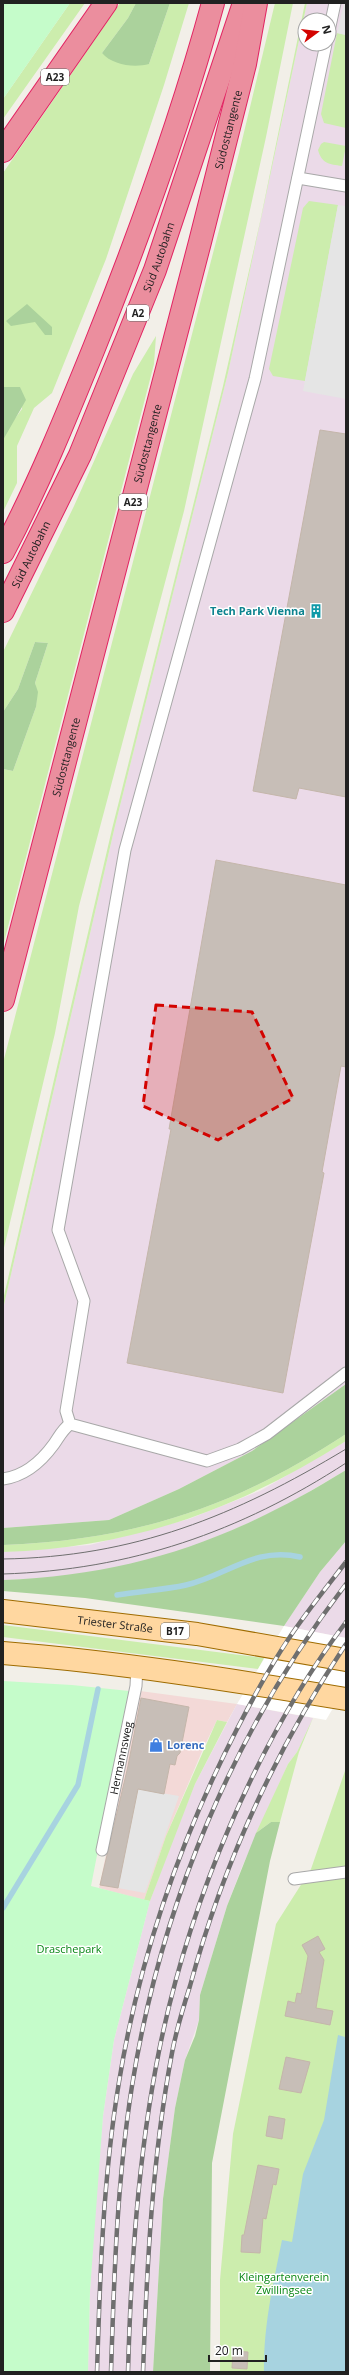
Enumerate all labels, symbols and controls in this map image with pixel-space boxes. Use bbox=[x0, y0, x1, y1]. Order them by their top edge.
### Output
north arrow bbox=[297, 12, 337, 52]
text: N bbox=[319, 23, 336, 36]
road number: A23 bbox=[41, 69, 69, 85]
street label: Südosttangente bbox=[211, 88, 245, 171]
street label: Süd Autobahn bbox=[139, 220, 177, 294]
road number: A2 bbox=[127, 305, 149, 321]
street label: Südosttangente bbox=[130, 402, 165, 485]
road number: A23 bbox=[119, 494, 147, 510]
street label: Süd Autobahn bbox=[8, 518, 53, 590]
place label: Tech Park Vienna bbox=[210, 603, 305, 618]
building icon: Tech Park Vienna bbox=[308, 603, 324, 619]
street label: Südosttangente bbox=[48, 716, 83, 798]
street label: Triester Straße bbox=[77, 1612, 154, 1636]
road number: B17 bbox=[161, 1623, 189, 1639]
street label: Hermannsweg bbox=[106, 1720, 136, 1796]
shop icon: Lorenc bbox=[148, 1737, 164, 1753]
place label: Lorenc bbox=[167, 1737, 205, 1752]
park label: Draschepark bbox=[36, 1941, 102, 1956]
park label: Kleingartenverein Zwillingsee bbox=[239, 2269, 329, 2297]
scale bar bbox=[209, 2337, 266, 2363]
text: 20 m bbox=[215, 2342, 243, 2359]

